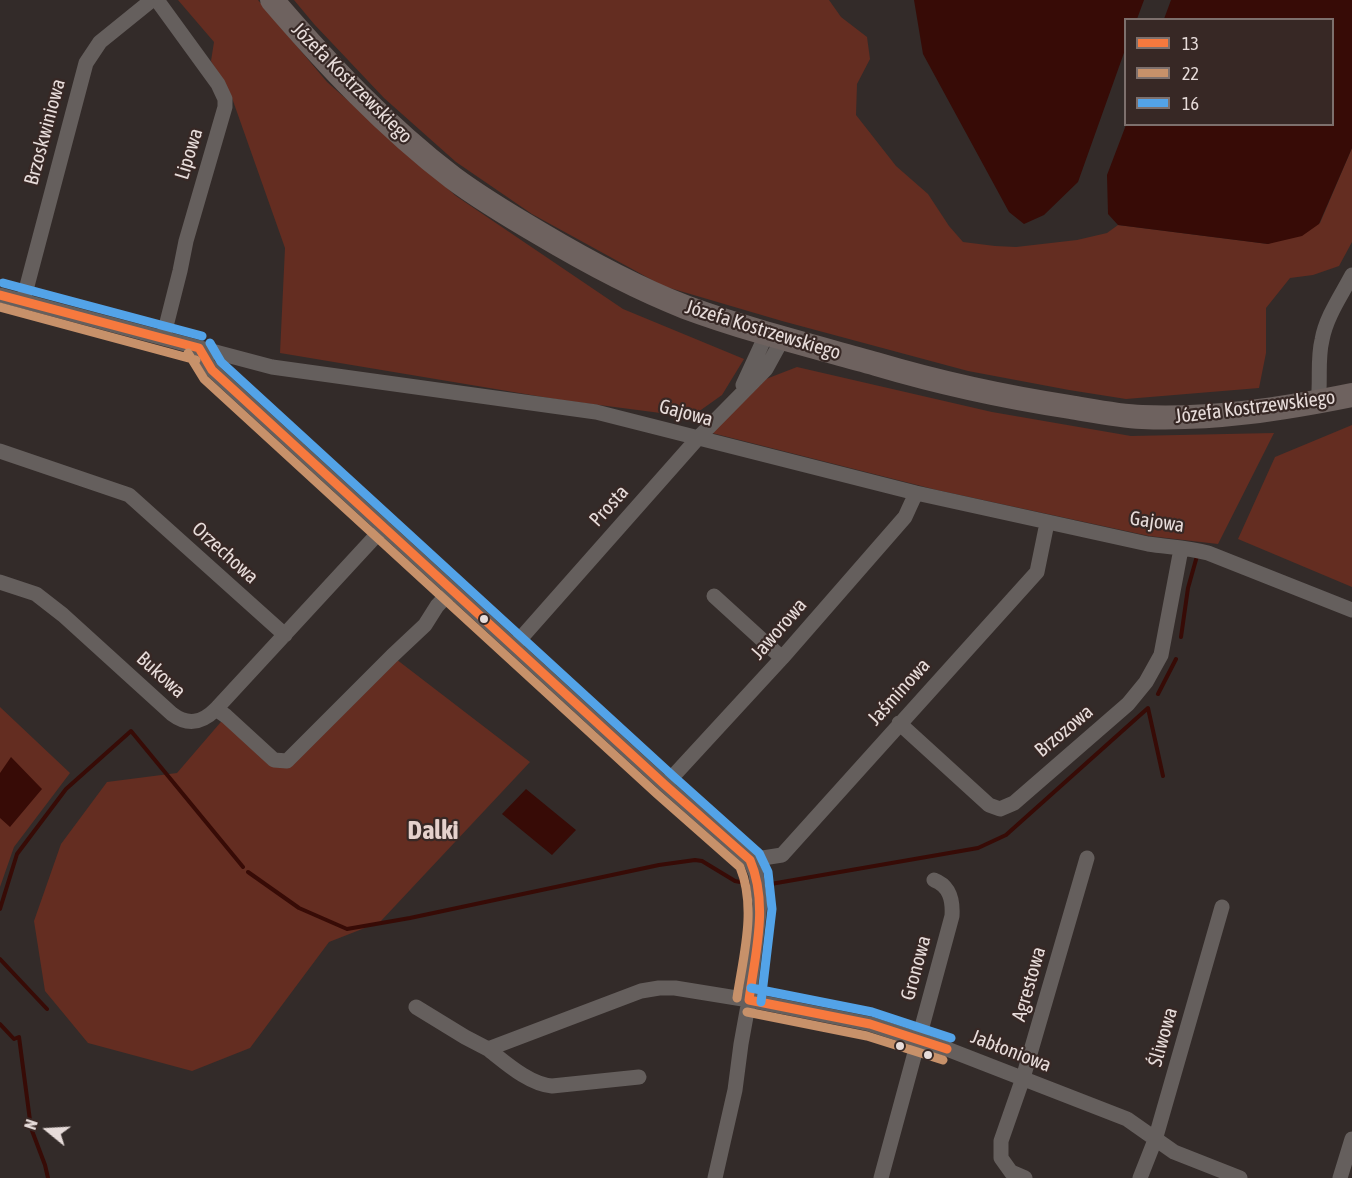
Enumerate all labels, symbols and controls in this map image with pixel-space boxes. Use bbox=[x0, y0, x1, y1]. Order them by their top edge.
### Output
street label: Józefa Kostrzewskiego bbox=[287, 18, 417, 148]
legend bbox=[1124, 18, 1334, 126]
text: 13 bbox=[1182, 33, 1199, 54]
text: 22 bbox=[1182, 63, 1199, 84]
street label: Brzoskwiniowa bbox=[19, 76, 71, 188]
text: 16 bbox=[1182, 93, 1199, 114]
street label: Lipowa bbox=[170, 126, 208, 182]
street label: Józefa Kostrzewskiego bbox=[682, 295, 844, 365]
street label: Józefa Kostrzewskiego bbox=[1174, 385, 1336, 429]
street label: Gajowa bbox=[656, 394, 716, 432]
street label: Prosta bbox=[584, 480, 634, 532]
street label: Gajowa bbox=[1128, 506, 1186, 538]
street label: Orzechowa bbox=[187, 517, 263, 589]
street label: Jaworowa bbox=[746, 594, 812, 664]
unlabelled marker bbox=[478, 613, 490, 625]
street label: Bukowa bbox=[132, 647, 190, 703]
street label: Jaśminowa bbox=[863, 654, 935, 730]
street label: Brzozowa bbox=[1030, 700, 1098, 762]
district label: Dalki bbox=[408, 815, 458, 847]
street label: Gronowa bbox=[896, 933, 936, 1003]
street label: Agrestowa bbox=[1007, 944, 1051, 1024]
street label: Śliwowa bbox=[1143, 1005, 1183, 1069]
street label: Jabłoniowa bbox=[967, 1025, 1055, 1077]
unlabelled marker bbox=[894, 1040, 906, 1052]
unlabelled marker bbox=[922, 1049, 934, 1061]
north arrow bbox=[18, 1100, 78, 1160]
text: N bbox=[21, 1117, 41, 1132]

